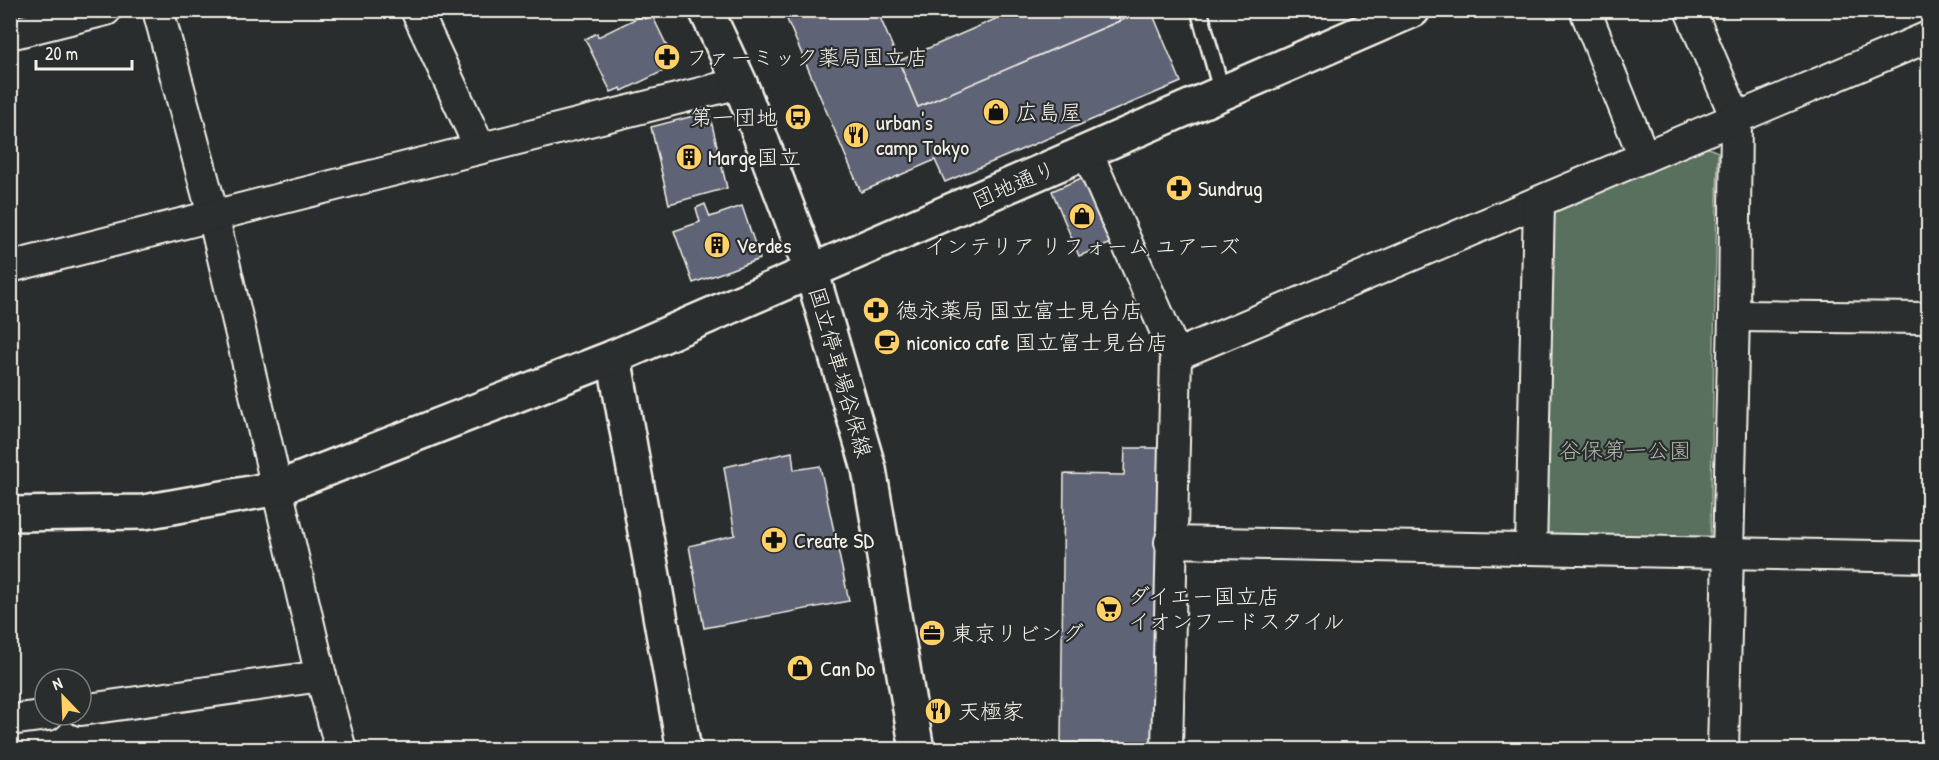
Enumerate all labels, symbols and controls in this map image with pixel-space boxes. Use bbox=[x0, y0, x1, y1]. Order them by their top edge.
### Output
scale bar bbox=[36, 33, 132, 71]
text: 20 m bbox=[45, 41, 78, 66]
pharmacy icon: ファーミック薬局国立店 bbox=[652, 42, 682, 72]
place label: ファーミック薬局国立店 bbox=[686, 42, 928, 72]
shop icon: 広島屋 bbox=[981, 97, 1011, 127]
place label: 広島屋 bbox=[1016, 97, 1082, 127]
place label: 第一団地 bbox=[690, 102, 778, 132]
bus stop icon: 第一団地 bbox=[783, 102, 813, 132]
place label: urban's camp Tokyo bbox=[876, 107, 969, 162]
restaurant icon: urban's camp Tokyo bbox=[841, 120, 871, 150]
building icon: Marge国立 bbox=[674, 142, 704, 172]
place label: Marge国立 bbox=[708, 142, 801, 172]
street label: 団地通り bbox=[968, 153, 1060, 215]
pharmacy icon: Sundrug bbox=[1164, 173, 1194, 203]
place label: Sundrug bbox=[1198, 173, 1262, 203]
shop icon: インテリア リフォーム ユアーズ bbox=[1067, 201, 1097, 231]
building icon: Verdes bbox=[702, 230, 732, 260]
place label: Verdes bbox=[736, 230, 791, 260]
place label: インテリア リフォーム ユアーズ bbox=[924, 231, 1240, 261]
street label: 国立停車場谷保線 bbox=[802, 283, 880, 461]
pharmacy icon: 徳永薬局 国立富士見台店 bbox=[861, 295, 891, 325]
place label: 徳永薬局 国立富士見台店 bbox=[896, 295, 1143, 325]
cafe icon: niconico cafe 国立富士見台店 bbox=[872, 327, 902, 357]
place label: niconico cafe 国立富士見台店 bbox=[906, 327, 1168, 357]
park label: 谷保第一公園 bbox=[1559, 435, 1691, 465]
pharmacy icon: Create SD bbox=[759, 525, 789, 555]
place label: Create SD bbox=[794, 525, 874, 555]
place label: ダイエー国立店 イオンフードスタイル bbox=[1128, 581, 1345, 636]
supermarket icon: ダイエー国立店 イオンフードスタイル bbox=[1094, 594, 1124, 624]
office icon: 東京リビング bbox=[917, 618, 947, 648]
place label: 東京リビング bbox=[952, 618, 1084, 648]
shop icon: Can Do bbox=[785, 653, 815, 683]
place label: Can Do bbox=[820, 653, 875, 683]
north arrow bbox=[33, 667, 93, 727]
text: N bbox=[49, 671, 66, 695]
restaurant icon: 天極家 bbox=[923, 696, 953, 726]
place label: 天極家 bbox=[958, 696, 1024, 726]

